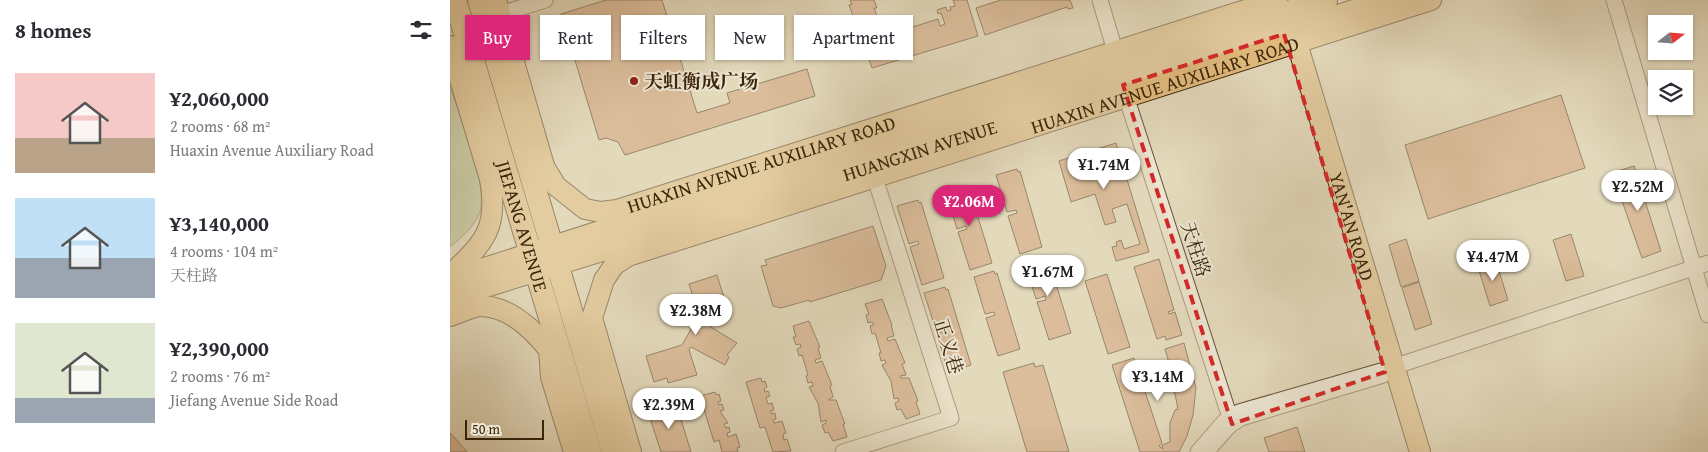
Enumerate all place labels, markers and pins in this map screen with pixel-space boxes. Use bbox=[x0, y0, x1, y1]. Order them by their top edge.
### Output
place label: 天虹衡成广场 bbox=[644, 67, 758, 95]
marker: 天虹衡成广场 bbox=[628, 75, 640, 87]
pin: ¥1.74M bbox=[1063, 148, 1145, 190]
pin: ¥2.52M bbox=[1597, 170, 1679, 212]
pin: ¥2.06M bbox=[928, 184, 1010, 227]
pin: ¥4.47M bbox=[1452, 240, 1534, 282]
pin: ¥1.67M bbox=[1007, 254, 1089, 297]
pin: ¥2.38M bbox=[655, 294, 737, 336]
pin: ¥3.14M bbox=[1117, 360, 1199, 402]
pin: ¥2.39M bbox=[628, 388, 710, 430]

